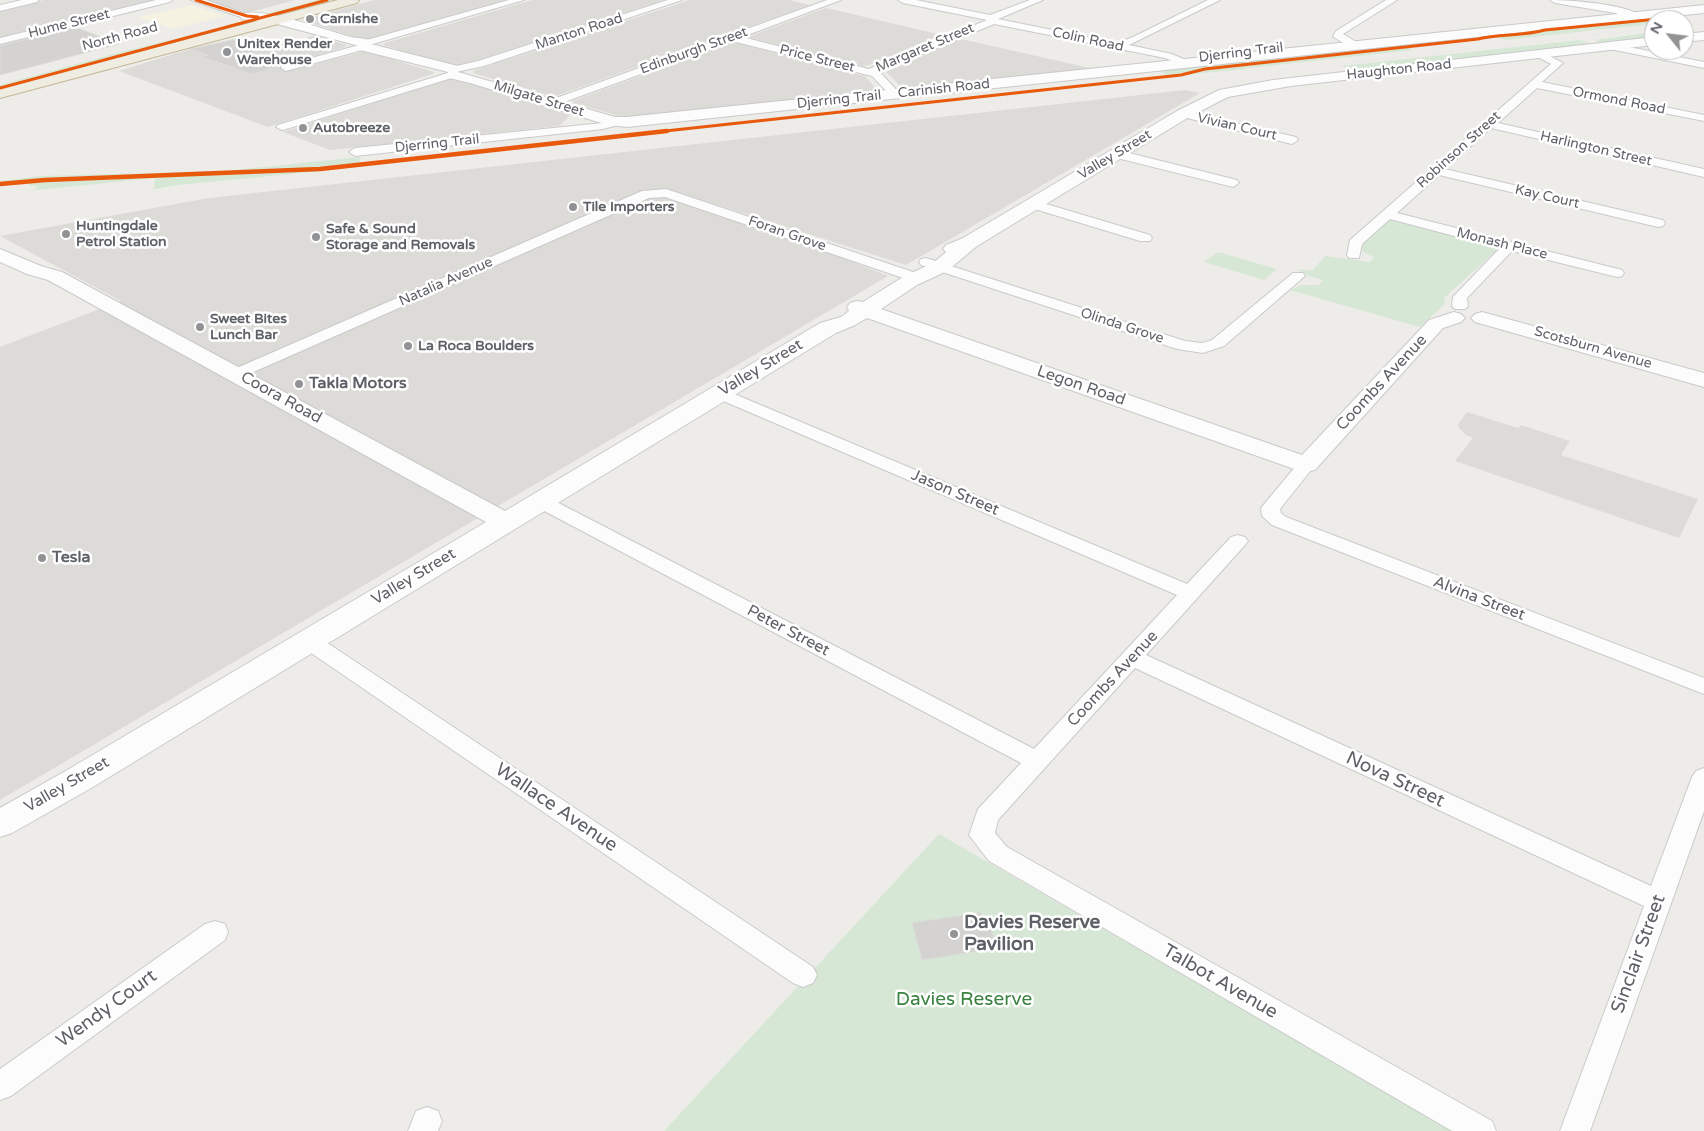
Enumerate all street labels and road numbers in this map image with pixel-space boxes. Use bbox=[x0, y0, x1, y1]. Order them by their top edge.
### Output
street label: Hume Street bbox=[27, 6, 111, 42]
street label: Manton Road bbox=[533, 10, 625, 54]
street label: North Road bbox=[80, 19, 160, 55]
street label: Margaret Street bbox=[873, 20, 977, 76]
street label: Edinburgh Street bbox=[638, 24, 750, 78]
street label: Colin Road bbox=[1051, 24, 1125, 56]
street label: Djerring Trail bbox=[1198, 39, 1284, 67]
street label: Price Street bbox=[778, 42, 856, 76]
street label: Haughton Road bbox=[1346, 56, 1452, 84]
street label: Carinish Road bbox=[897, 76, 991, 102]
street label: Milgate Street bbox=[492, 77, 586, 121]
street label: Ormond Road bbox=[1571, 84, 1667, 118]
street label: Djerring Trail bbox=[796, 87, 882, 113]
street label: Robinson Street bbox=[1414, 108, 1504, 192]
street label: Vivian Court bbox=[1196, 110, 1278, 144]
street label: Valley Street bbox=[1075, 126, 1155, 184]
street label: Harlington Street bbox=[1539, 128, 1653, 170]
street label: Djerring Trail bbox=[394, 131, 480, 157]
street label: Kay Court bbox=[1513, 181, 1581, 213]
street label: Foran Grove bbox=[746, 213, 828, 255]
street label: Monash Place bbox=[1455, 225, 1549, 263]
street label: Natalia Avenue bbox=[397, 254, 495, 310]
street label: Olinda Grove bbox=[1078, 305, 1166, 347]
street label: Scotsburn Avenue bbox=[1532, 323, 1654, 373]
street label: Coombs Avenue bbox=[1333, 331, 1431, 435]
street label: Valley Street bbox=[715, 335, 807, 401]
street label: Legon Road bbox=[1034, 362, 1128, 410]
street label: Coora Road bbox=[237, 368, 325, 428]
street label: Jason Street bbox=[908, 466, 1002, 520]
street label: Valley Street bbox=[368, 544, 460, 610]
street label: Alvina Street bbox=[1430, 573, 1528, 625]
street label: Peter Street bbox=[743, 601, 833, 661]
street label: Coombs Avenue bbox=[1064, 627, 1162, 731]
street label: Nova Street bbox=[1342, 747, 1448, 813]
street label: Valley Street bbox=[21, 753, 113, 817]
street label: Wallace Avenue bbox=[490, 759, 622, 857]
street label: Sinclair Street bbox=[1607, 892, 1671, 1016]
street label: Talbot Avenue bbox=[1158, 940, 1282, 1024]
street label: Wendy Court bbox=[52, 965, 162, 1053]

